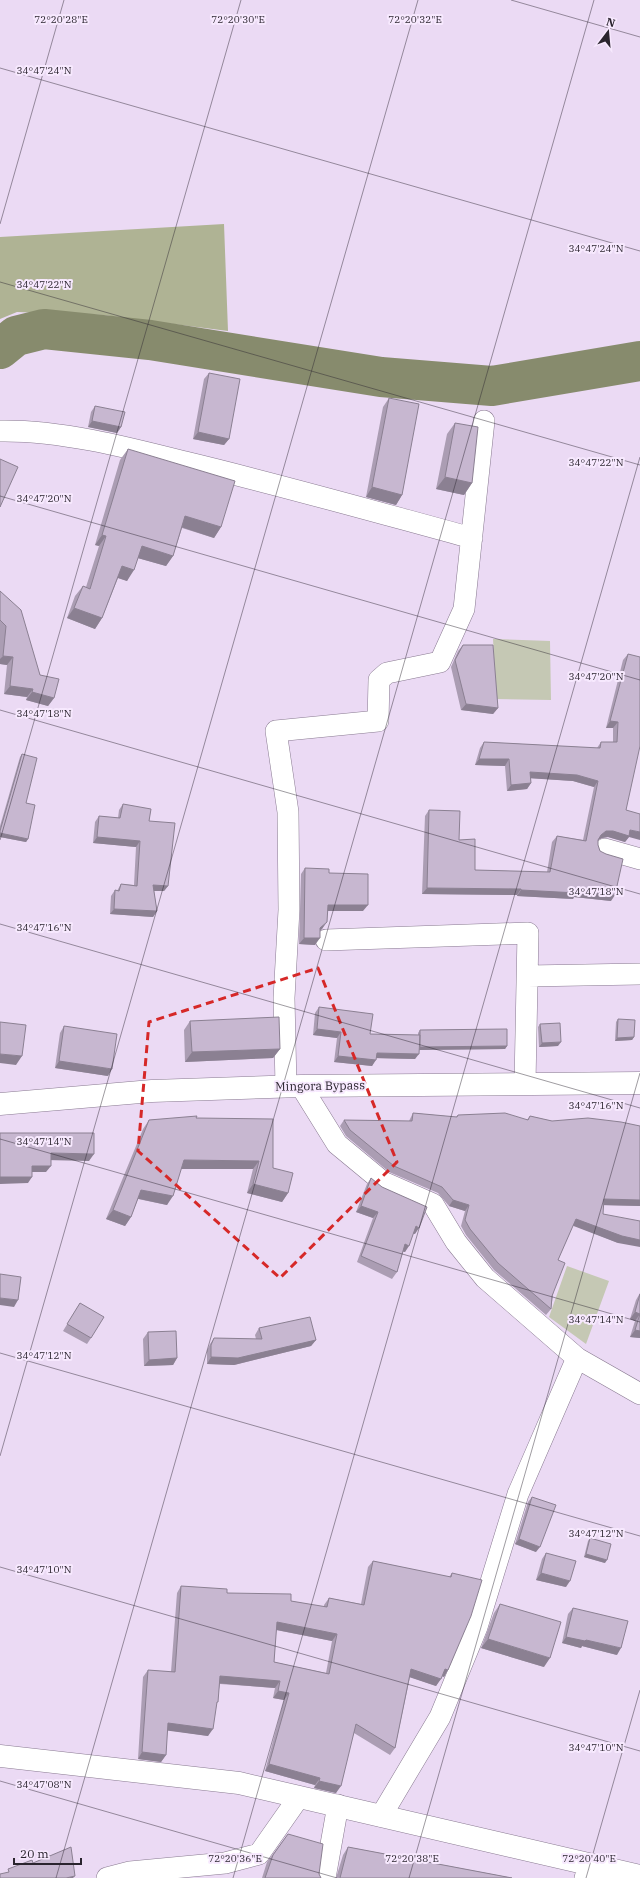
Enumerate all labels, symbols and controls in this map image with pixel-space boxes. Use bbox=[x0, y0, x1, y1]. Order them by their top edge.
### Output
north arrow bbox=[588, 12, 628, 52]
text: 72°20'28"E bbox=[34, 13, 88, 26]
text: 72°20'30"E bbox=[211, 13, 265, 26]
text: 72°20'32"E bbox=[388, 13, 442, 26]
text: N bbox=[605, 14, 617, 30]
text: 34°47'24"N bbox=[17, 64, 72, 77]
text: 34°47'24"N bbox=[569, 242, 624, 255]
text: 34°47'22"N bbox=[17, 278, 72, 291]
text: 34°47'22"N bbox=[569, 456, 624, 469]
text: 34°47'20"N bbox=[17, 492, 72, 505]
text: 34°47'20"N bbox=[569, 670, 624, 683]
text: 34°47'18"N bbox=[17, 707, 72, 720]
text: 34°47'18"N bbox=[569, 885, 624, 898]
text: 34°47'16"N bbox=[17, 921, 72, 934]
street label: Mingora Bypass bbox=[275, 1077, 365, 1094]
text: 34°47'16"N bbox=[569, 1099, 624, 1112]
text: 34°47'14"N bbox=[17, 1135, 72, 1148]
text: 34°47'14"N bbox=[569, 1313, 624, 1326]
text: 34°47'12"N bbox=[17, 1349, 72, 1362]
text: 34°47'12"N bbox=[569, 1527, 624, 1540]
text: 34°47'10"N bbox=[17, 1563, 72, 1576]
text: 34°47'10"N bbox=[569, 1741, 624, 1754]
text: 34°47'08"N bbox=[17, 1778, 72, 1791]
scale bar bbox=[14, 1840, 81, 1866]
text: 20 m bbox=[20, 1846, 49, 1861]
text: 72°20'36"E bbox=[208, 1852, 262, 1865]
text: 72°20'38"E bbox=[385, 1852, 439, 1865]
text: 72°20'40"E bbox=[562, 1852, 616, 1865]

